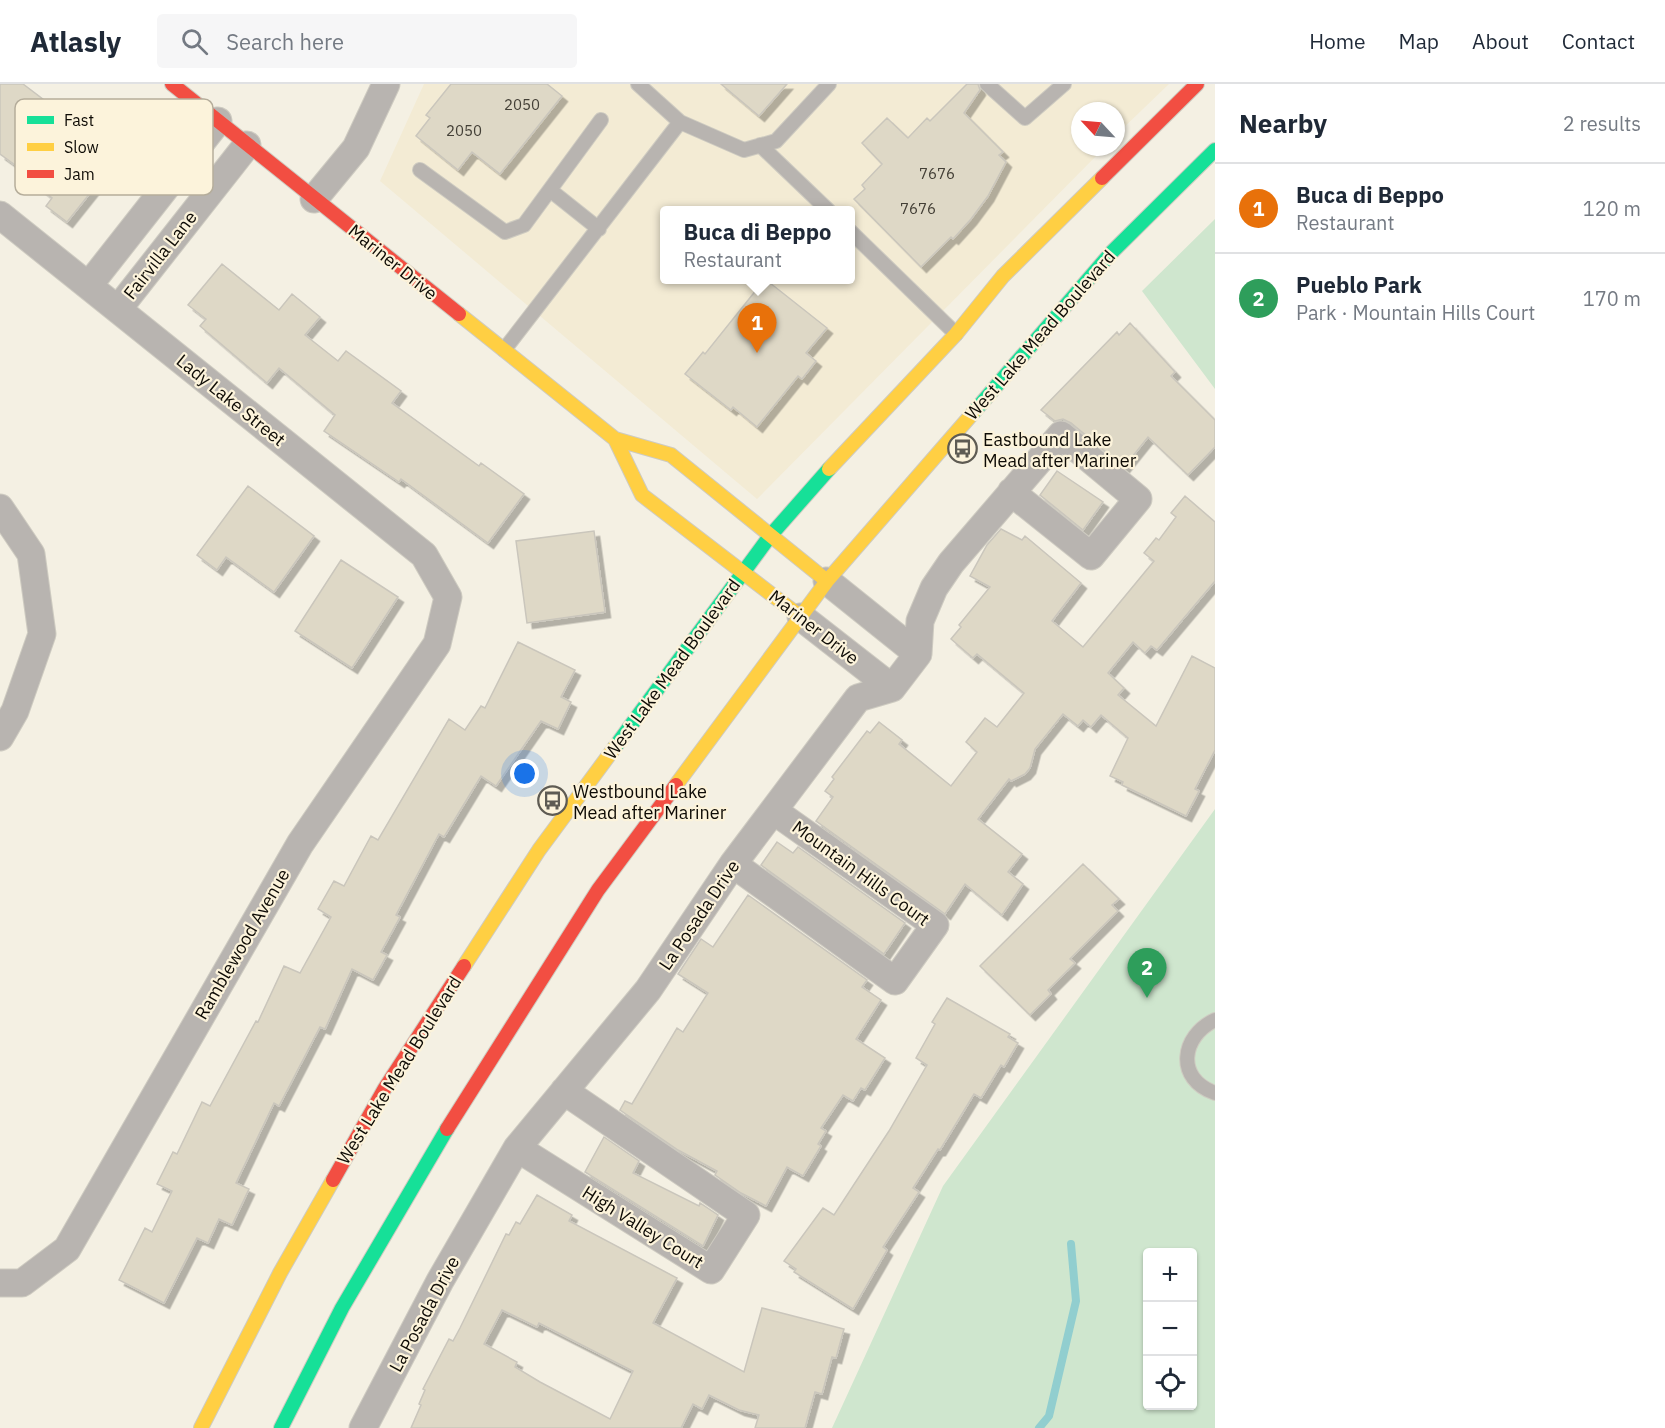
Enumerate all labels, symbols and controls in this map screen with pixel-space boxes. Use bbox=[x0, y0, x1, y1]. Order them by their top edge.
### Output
search box bbox=[157, 14, 577, 68]
text: Atlasly bbox=[30, 23, 121, 60]
icon: search bbox=[178, 25, 211, 58]
text: Search here bbox=[226, 27, 344, 56]
text: Home bbox=[1309, 27, 1366, 55]
text: Map bbox=[1399, 27, 1439, 55]
text: About bbox=[1472, 27, 1529, 55]
text: Contact bbox=[1562, 27, 1635, 55]
house number: 2050 bbox=[504, 95, 540, 114]
legend bbox=[15, 99, 213, 195]
north arrow bbox=[1071, 102, 1125, 156]
text: Nearby bbox=[1239, 106, 1327, 140]
text: Fast bbox=[64, 110, 94, 130]
text: 2 results bbox=[1563, 110, 1641, 137]
house number: 2050 bbox=[446, 121, 482, 140]
text: Slow bbox=[64, 137, 99, 157]
text: Jam bbox=[64, 164, 95, 184]
house number: 7676 bbox=[919, 164, 955, 183]
text: Buca di Beppo bbox=[1296, 180, 1444, 209]
text: 1 bbox=[1253, 195, 1265, 222]
text: 120 m bbox=[1583, 195, 1641, 222]
house number: 7676 bbox=[900, 199, 936, 218]
street label: Fairvilla Lane bbox=[118, 206, 202, 304]
popup bbox=[660, 206, 855, 284]
text: Restaurant bbox=[1296, 209, 1394, 236]
text: Buca di Beppo bbox=[684, 217, 831, 246]
street label: Mariner Drive bbox=[344, 219, 442, 305]
street label: West Lake Mead Boulevard bbox=[960, 245, 1120, 425]
text: Restaurant bbox=[684, 246, 782, 273]
text: Pueblo Park bbox=[1296, 270, 1422, 299]
text: 2 bbox=[1253, 285, 1265, 312]
text: 170 m bbox=[1583, 285, 1641, 312]
text: Park · Mountain Hills Court bbox=[1296, 299, 1535, 326]
pin: 1 bbox=[738, 304, 777, 353]
street label: Lady Lake Street bbox=[172, 349, 290, 451]
place label: Eastbound Lake Mead after Mariner bbox=[983, 428, 1137, 472]
bus stop icon: Eastbound Lake Mead after Mariner bbox=[946, 433, 978, 465]
street label: West Lake Mead Boulevard bbox=[599, 574, 745, 764]
street label: Mariner Drive bbox=[764, 585, 864, 669]
your location bbox=[510, 759, 539, 788]
place label: Westbound Lake Mead after Mariner bbox=[573, 780, 727, 824]
bus stop icon: Westbound Lake Mead after Mariner bbox=[536, 785, 568, 817]
street label: Mountain Hills Court bbox=[788, 815, 934, 931]
street label: La Posada Drive bbox=[654, 855, 744, 974]
street label: Ramblewood Avenue bbox=[189, 864, 295, 1024]
pin: 2 bbox=[1128, 948, 1166, 998]
street label: West Lake Mead Boulevard bbox=[332, 972, 466, 1168]
street label: High Valley Court bbox=[578, 1181, 708, 1273]
map controls bbox=[1143, 1248, 1197, 1410]
button: + bbox=[1143, 1248, 1197, 1302]
street label: La Posada Drive bbox=[384, 1252, 464, 1376]
button: − bbox=[1143, 1302, 1197, 1356]
button: locate bbox=[1143, 1356, 1197, 1410]

